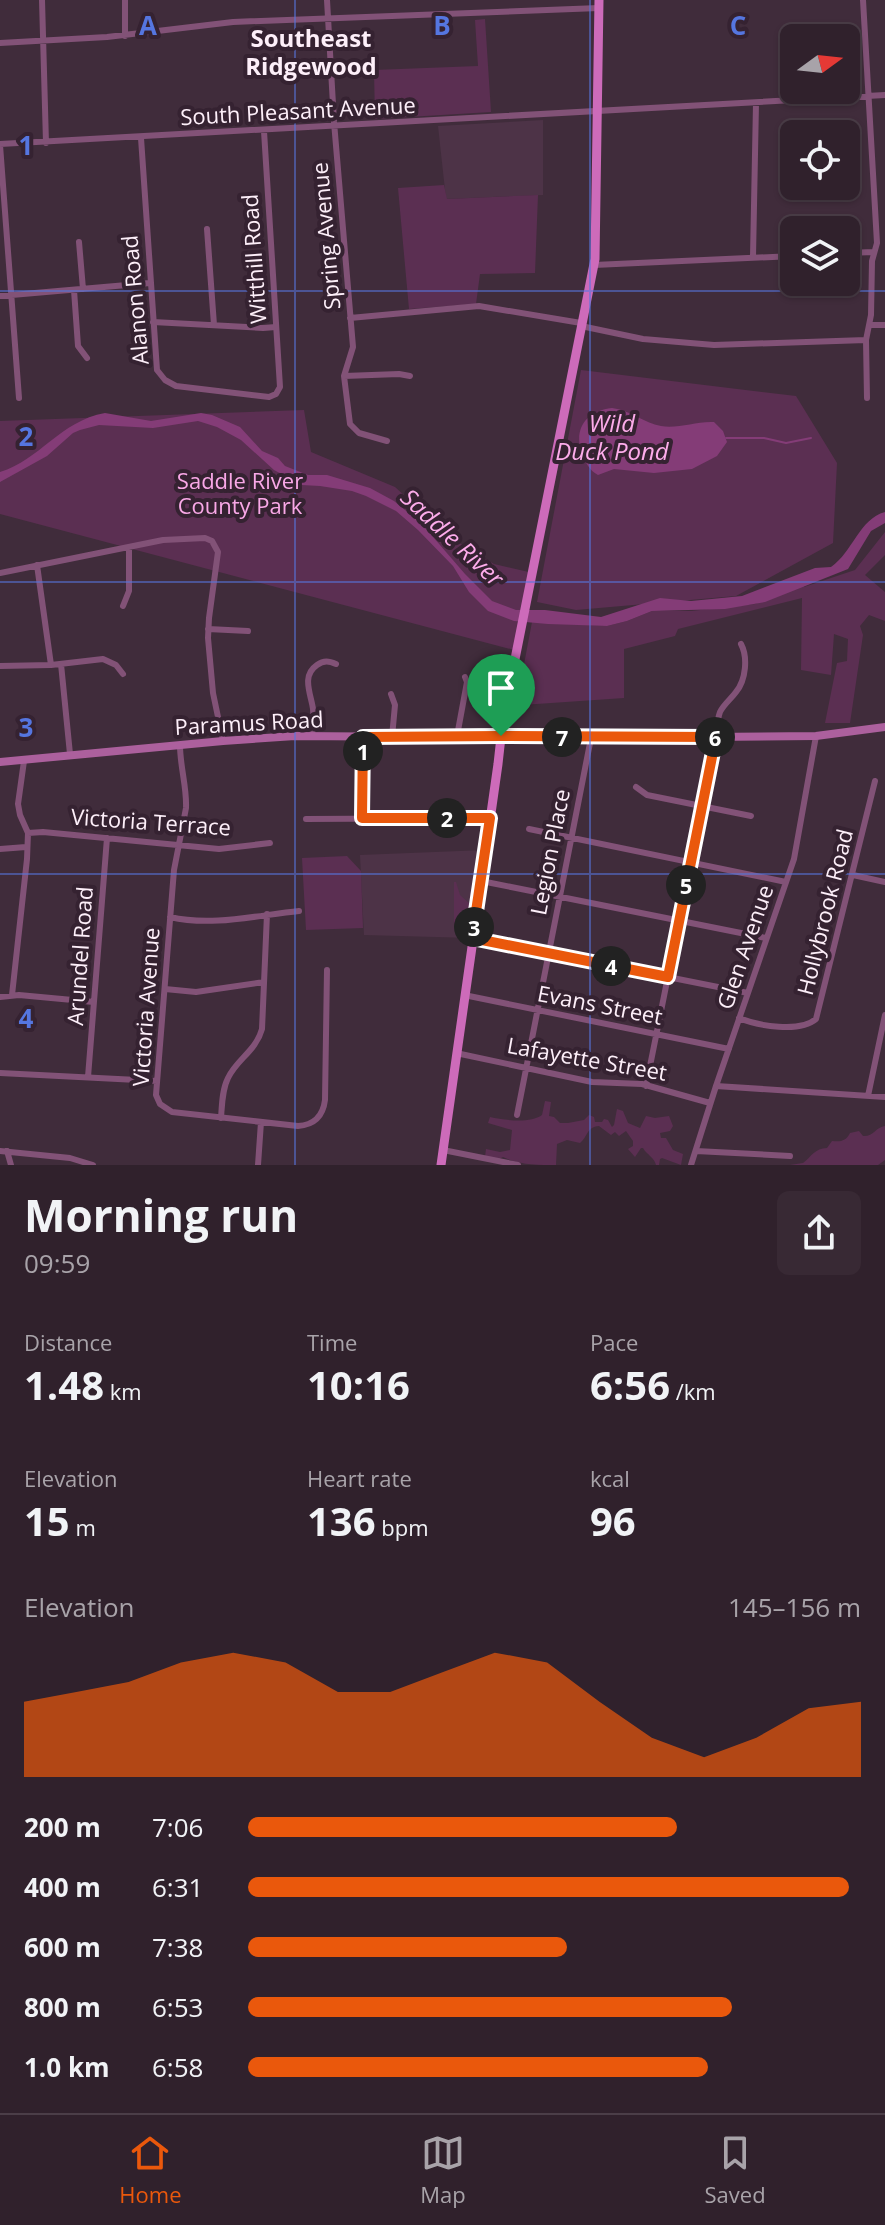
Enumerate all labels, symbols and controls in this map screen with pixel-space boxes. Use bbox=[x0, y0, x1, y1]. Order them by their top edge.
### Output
text: A bbox=[139, 7, 157, 43]
text: B bbox=[433, 7, 451, 43]
text: C bbox=[730, 7, 746, 43]
district label: Southeast Ridgewood bbox=[245, 21, 377, 82]
north arrow bbox=[780, 24, 860, 104]
map controls bbox=[780, 24, 860, 296]
street label: South Pleasant Avenue bbox=[180, 89, 416, 131]
button: locate bbox=[780, 120, 860, 200]
text: 1 bbox=[19, 127, 33, 163]
street label: Spring Avenue bbox=[304, 161, 346, 311]
street label: Witthill Road bbox=[234, 193, 272, 325]
button: layers bbox=[780, 216, 860, 296]
street label: Alanon Road bbox=[113, 234, 155, 366]
water label: Wild Duck Pond bbox=[555, 406, 670, 467]
text: 2 bbox=[19, 418, 34, 454]
park label: Saddle River County Park bbox=[177, 465, 303, 520]
water label: Saddle River bbox=[394, 481, 513, 594]
pin bbox=[467, 654, 535, 736]
icon: arrive bbox=[479, 666, 523, 710]
street label: Paramus Road bbox=[174, 703, 324, 741]
text: 3 bbox=[19, 709, 33, 745]
pin: 7 bbox=[542, 717, 582, 757]
pin: 6 bbox=[695, 717, 735, 757]
text: 7 bbox=[556, 722, 568, 752]
text: 6 bbox=[709, 722, 721, 752]
pin: 1 bbox=[343, 731, 383, 771]
text: 1 bbox=[357, 736, 369, 766]
street label: Legion Place bbox=[522, 786, 576, 917]
pin: 2 bbox=[427, 798, 467, 838]
street label: Victoria Terrace bbox=[70, 800, 232, 842]
text: 2 bbox=[441, 803, 453, 833]
street label: Hollybrook Road bbox=[789, 826, 859, 998]
pin: 5 bbox=[666, 865, 706, 905]
text: 5 bbox=[680, 870, 692, 900]
street label: Glen Avenue bbox=[709, 880, 779, 1013]
street label: Arundel Road bbox=[59, 885, 99, 1027]
pin: 3 bbox=[454, 907, 494, 947]
text: 3 bbox=[468, 912, 480, 942]
street label: Victoria Avenue bbox=[124, 926, 166, 1087]
pin: 4 bbox=[591, 946, 631, 986]
text: 4 bbox=[605, 951, 617, 981]
street label: Evans Street bbox=[535, 977, 665, 1031]
text: 4 bbox=[19, 1000, 34, 1036]
street label: Lafayette Street bbox=[505, 1029, 670, 1087]
text: Morning run bbox=[24, 1185, 298, 1245]
button: share bbox=[777, 1191, 861, 1275]
text: 09:59 bbox=[24, 1245, 90, 1281]
text: Distance bbox=[24, 1327, 112, 1357]
text: Time bbox=[307, 1327, 357, 1357]
text: Pace bbox=[590, 1327, 638, 1357]
text: 1.48 bbox=[24, 1357, 104, 1412]
text: 10:16 bbox=[307, 1357, 410, 1412]
text: 6:56 bbox=[590, 1357, 670, 1412]
text: km bbox=[104, 1376, 142, 1406]
text: /km bbox=[670, 1376, 716, 1406]
text: Elevation bbox=[24, 1463, 117, 1493]
text: Heart rate bbox=[307, 1463, 412, 1493]
text: kcal bbox=[590, 1463, 630, 1493]
text: 15 bbox=[24, 1493, 70, 1548]
text: 136 bbox=[307, 1493, 376, 1548]
text: 96 bbox=[590, 1493, 636, 1548]
text: m bbox=[70, 1512, 96, 1542]
text: bpm bbox=[376, 1512, 429, 1542]
text: Elevation bbox=[24, 1589, 134, 1625]
text: 145–156 m bbox=[728, 1589, 861, 1625]
text: 200 m bbox=[24, 1809, 101, 1845]
text: 7:06 bbox=[152, 1809, 203, 1845]
text: 400 m bbox=[24, 1869, 101, 1905]
text: 6:31 bbox=[152, 1869, 203, 1905]
text: 600 m bbox=[24, 1929, 101, 1965]
text: 7:38 bbox=[152, 1929, 203, 1965]
text: 800 m bbox=[24, 1989, 101, 2025]
text: 6:53 bbox=[152, 1989, 203, 2025]
text: 1.0 km bbox=[24, 2049, 110, 2085]
text: 6:58 bbox=[152, 2049, 203, 2085]
tab: Home bbox=[119, 2131, 182, 2209]
tab: Map bbox=[420, 2131, 466, 2209]
tab: Saved bbox=[705, 2131, 766, 2209]

